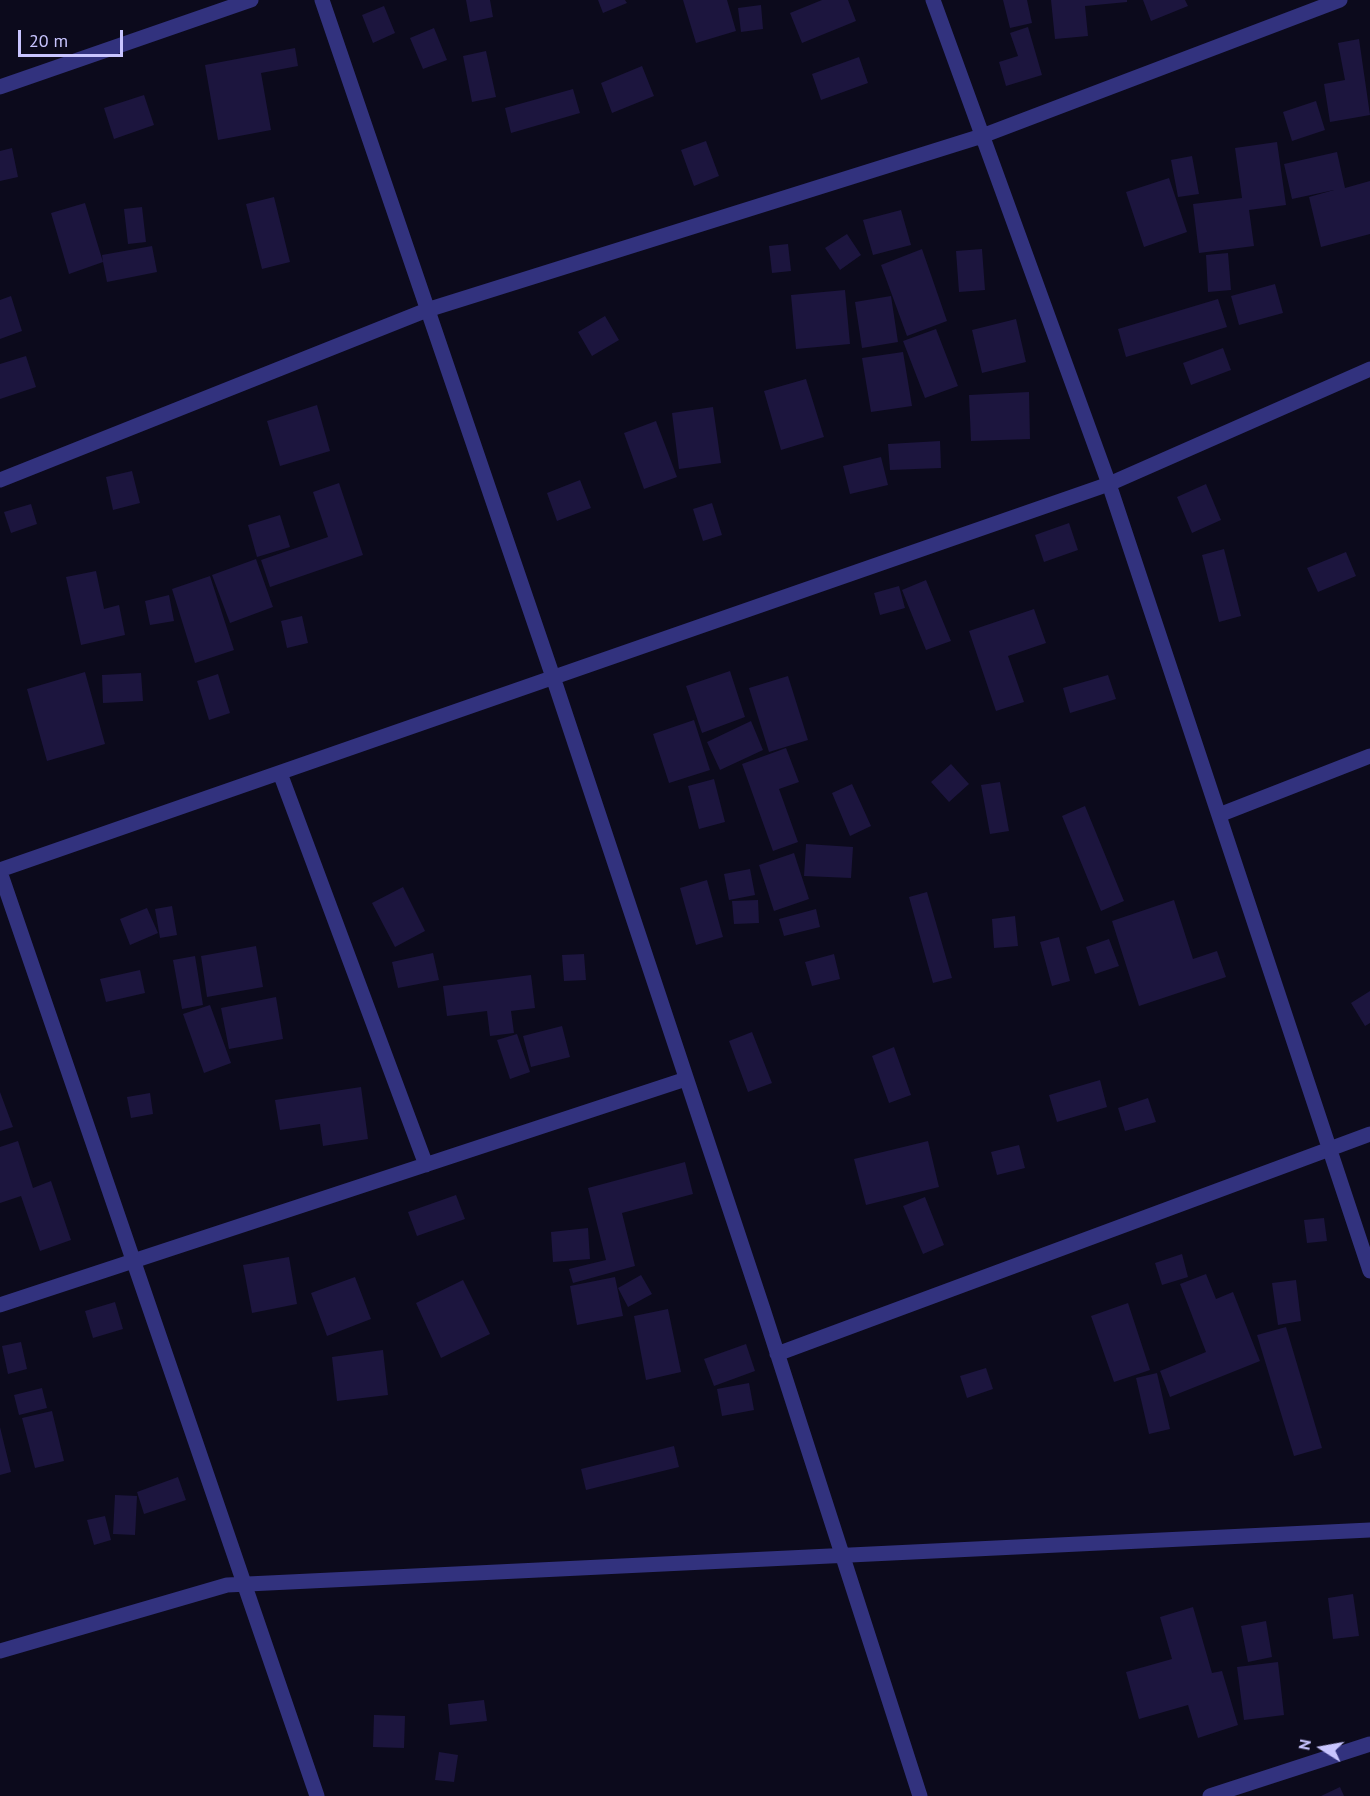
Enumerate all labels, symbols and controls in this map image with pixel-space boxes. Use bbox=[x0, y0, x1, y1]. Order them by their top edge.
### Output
scale bar bbox=[21, 18, 126, 56]
text: 20 m bbox=[29, 29, 68, 52]
north arrow bbox=[1292, 1718, 1352, 1778]
text: N bbox=[1294, 1738, 1315, 1752]

